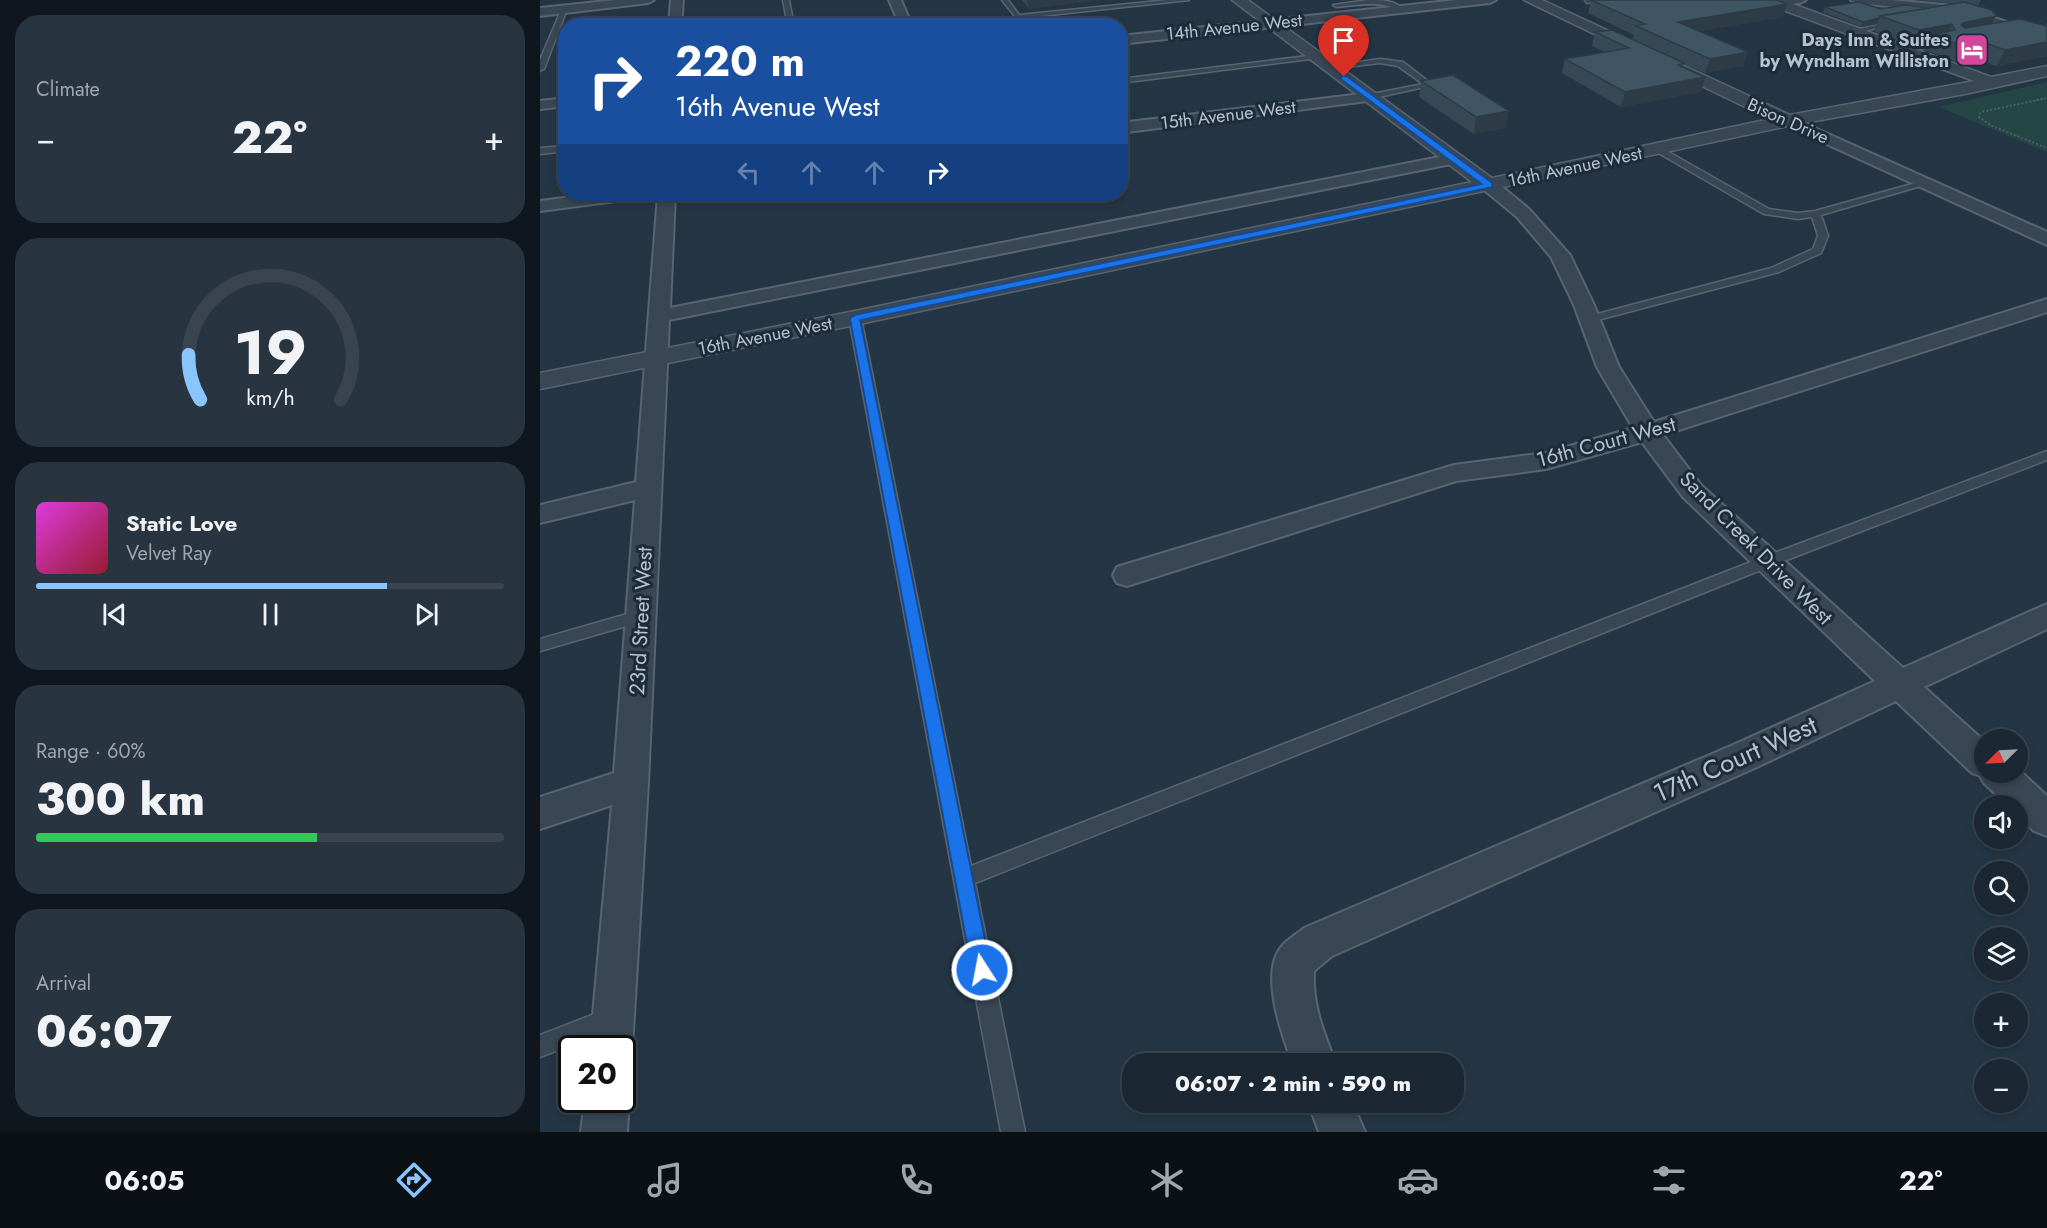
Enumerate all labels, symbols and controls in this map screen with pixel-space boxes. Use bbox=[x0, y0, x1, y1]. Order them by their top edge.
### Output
street label: 14th Avenue West bbox=[1165, 7, 1304, 47]
pin bbox=[1318, 15, 1369, 77]
icon: arrive bbox=[1327, 24, 1360, 57]
place label: Days Inn & Suites by Wyndham Williston bbox=[1760, 27, 1949, 74]
text: 220 m bbox=[675, 31, 805, 92]
hotel icon: Days Inn & Suites by Wyndham Williston bbox=[1954, 32, 1990, 68]
icon: right bbox=[576, 42, 654, 120]
text: Climate bbox=[36, 75, 100, 104]
text: 16th Avenue West bbox=[675, 87, 880, 126]
street label: Bison Drive bbox=[1743, 91, 1833, 151]
street label: 15th Avenue West bbox=[1159, 94, 1298, 136]
text: 22° bbox=[232, 105, 307, 170]
text: − bbox=[36, 115, 55, 162]
text: + bbox=[484, 115, 504, 162]
street label: 16th Avenue West bbox=[1506, 140, 1645, 194]
icon: left bbox=[732, 156, 765, 189]
icon: ahead bbox=[795, 156, 828, 189]
icon: ahead bbox=[858, 156, 891, 189]
icon: right bbox=[921, 156, 954, 189]
text: 19 bbox=[233, 307, 307, 397]
street label: 16th Avenue West bbox=[696, 310, 835, 362]
text: km/h bbox=[246, 382, 294, 413]
street label: 16th Court West bbox=[1533, 409, 1679, 475]
street label: Sand Creek Drive West bbox=[1673, 465, 1839, 631]
text: Static Love bbox=[126, 507, 237, 539]
text: Velvet Ray bbox=[126, 539, 212, 568]
street label: 23rd Street West bbox=[622, 546, 660, 696]
icon: previous bbox=[98, 598, 131, 631]
icon: pause bbox=[254, 598, 287, 631]
icon: next bbox=[410, 598, 443, 631]
street label: 17th Court West bbox=[1647, 706, 1824, 812]
north arrow bbox=[1974, 729, 2028, 783]
map controls bbox=[1974, 729, 2028, 1113]
text: Range · 60% bbox=[36, 737, 146, 766]
text: 300 km bbox=[36, 767, 205, 832]
button: sound bbox=[1974, 795, 2028, 849]
button: search bbox=[1974, 861, 2028, 915]
button: layers bbox=[1974, 927, 2028, 981]
position arrow bbox=[950, 938, 1014, 1002]
text: Arrival bbox=[36, 969, 91, 998]
button: + bbox=[1974, 993, 2028, 1047]
text: 06:07 bbox=[36, 999, 172, 1064]
speed limit sign: 20 bbox=[558, 1035, 636, 1113]
button: − bbox=[1974, 1059, 2028, 1113]
text: 06:07 · 2 min · 590 m bbox=[1175, 1067, 1411, 1099]
icon: directions bbox=[393, 1159, 435, 1201]
icon: music bbox=[644, 1159, 686, 1201]
icon: phone bbox=[895, 1159, 937, 1201]
icon: climate bbox=[1146, 1159, 1188, 1201]
icon: car bbox=[1397, 1159, 1439, 1201]
icon: filters bbox=[1648, 1159, 1690, 1201]
text: 06:05 bbox=[104, 1161, 184, 1200]
text: 22° bbox=[1899, 1161, 1943, 1200]

